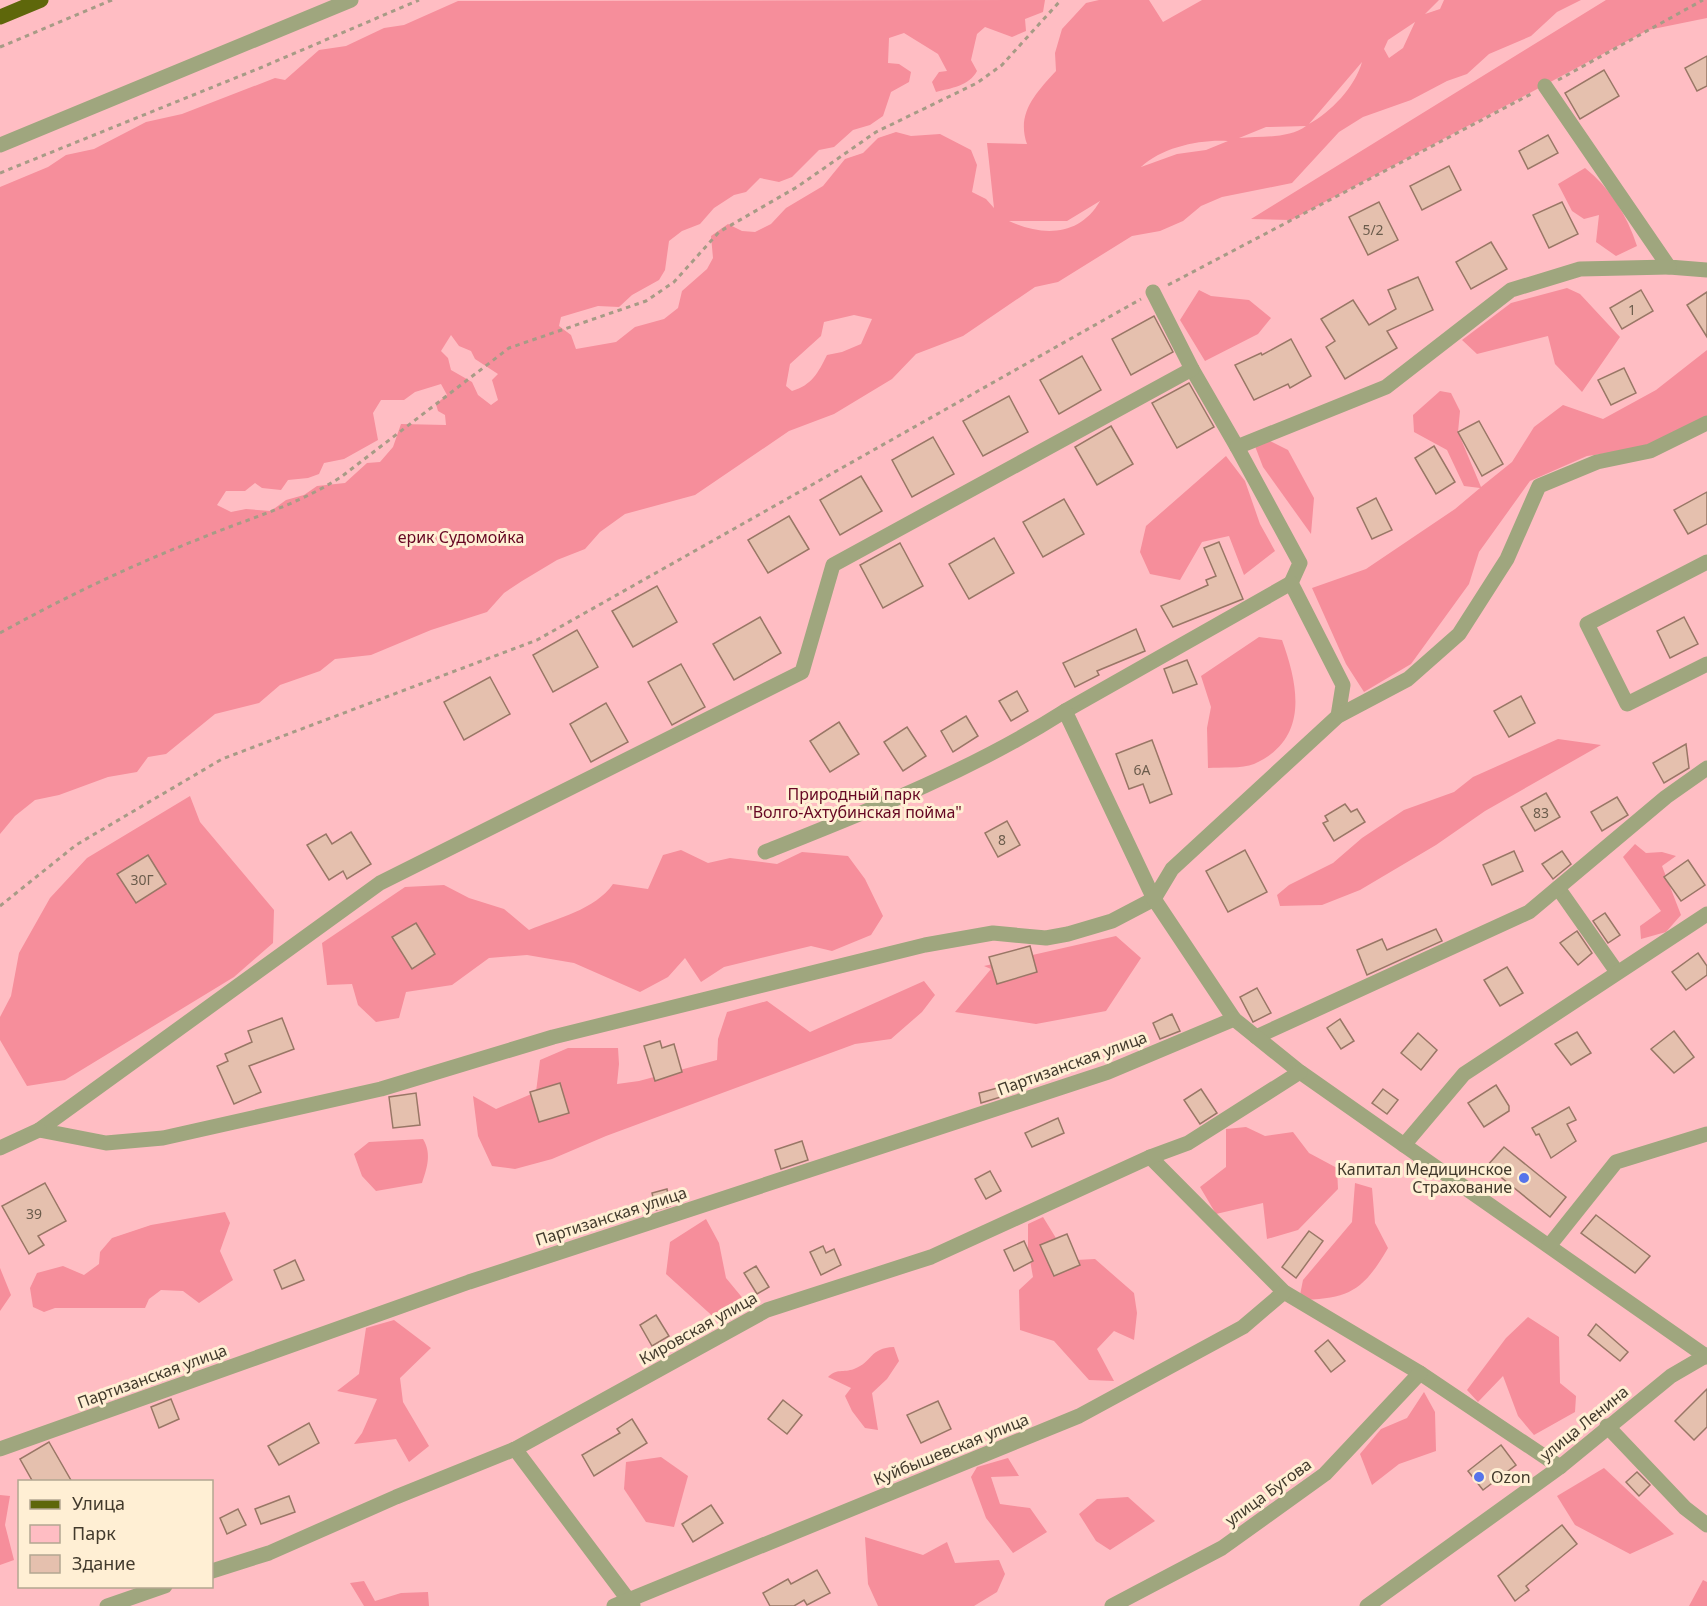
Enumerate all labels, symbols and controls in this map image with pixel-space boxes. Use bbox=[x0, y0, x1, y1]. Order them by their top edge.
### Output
house number: 5/2 bbox=[1362, 220, 1384, 239]
house number: 1 bbox=[1628, 300, 1636, 319]
park label: ерик Судомойка bbox=[398, 526, 524, 548]
house number: 6А bbox=[1134, 760, 1151, 779]
park label: Природный парк "Волго-Ахтубинская пойма" bbox=[746, 783, 962, 823]
house number: 83 bbox=[1533, 803, 1549, 822]
house number: 8 bbox=[998, 830, 1006, 849]
house number: 30Г bbox=[130, 870, 154, 889]
street label: Партизанская улица bbox=[994, 1026, 1150, 1100]
place label: Капитал Медицинское Страхование bbox=[1337, 1158, 1512, 1198]
marker: Капитал Медицинское Страхование bbox=[1517, 1171, 1531, 1185]
street label: Партизанская улица bbox=[533, 1181, 689, 1251]
house number: 39 bbox=[26, 1204, 42, 1223]
street label: Кировская улица bbox=[635, 1286, 761, 1370]
street label: Партизанская улица bbox=[74, 1339, 230, 1413]
street label: улица Ленина bbox=[1535, 1380, 1633, 1466]
street label: Куйбышевская улица bbox=[870, 1408, 1032, 1490]
street label: улица Бугова bbox=[1220, 1453, 1316, 1531]
place label: Ozon bbox=[1491, 1466, 1531, 1488]
marker: Ozon bbox=[1472, 1470, 1486, 1484]
legend bbox=[18, 1480, 213, 1588]
text: Улица bbox=[72, 1491, 125, 1515]
text: Парк bbox=[72, 1521, 116, 1545]
text: Здание bbox=[72, 1551, 136, 1575]

